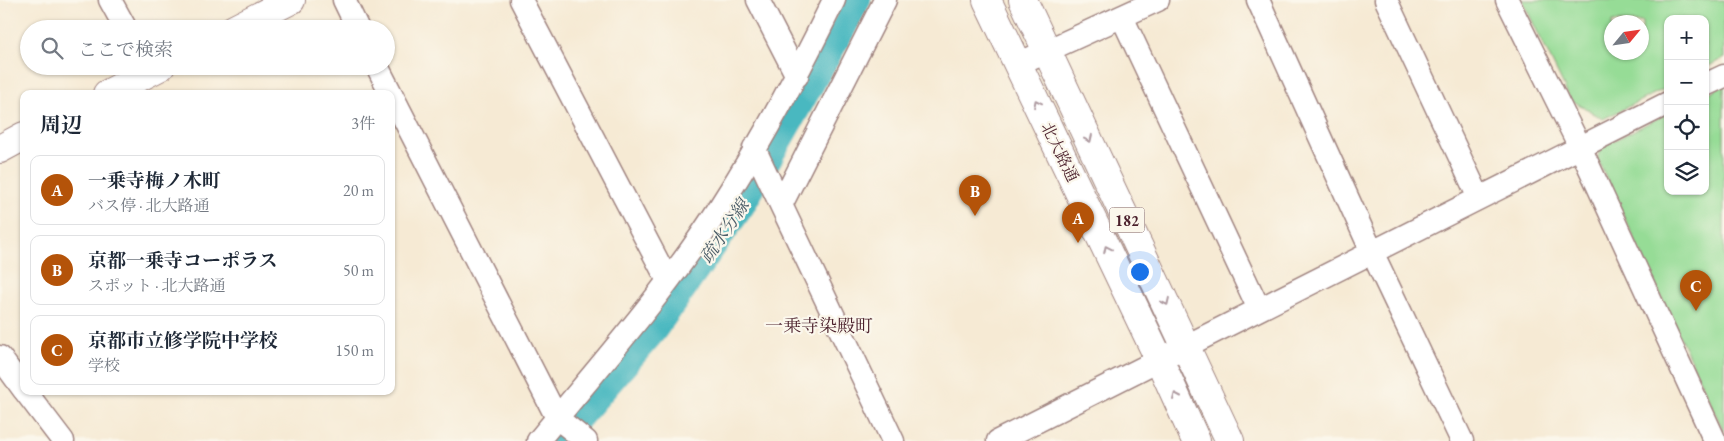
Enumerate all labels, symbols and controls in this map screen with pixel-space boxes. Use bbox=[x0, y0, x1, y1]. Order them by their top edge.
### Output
north arrow bbox=[1604, 15, 1649, 60]
map controls bbox=[1664, 15, 1709, 195]
button: + bbox=[1664, 15, 1709, 60]
search box bbox=[20, 20, 395, 75]
icon: search bbox=[38, 34, 66, 62]
text: ここで検索 bbox=[78, 37, 173, 62]
button: − bbox=[1664, 60, 1709, 105]
one-way arrow bbox=[1033, 99, 1043, 108]
button: locate bbox=[1664, 105, 1709, 150]
text: 周辺 bbox=[40, 111, 82, 138]
text: 3件 bbox=[351, 113, 375, 134]
street label: 北大路通 bbox=[1037, 119, 1083, 185]
one-way arrow bbox=[1083, 134, 1093, 143]
button: layers bbox=[1664, 150, 1709, 195]
text: 一乗寺梅ノ木町 bbox=[88, 168, 221, 193]
pin: B bbox=[959, 175, 991, 216]
text: A bbox=[51, 180, 63, 201]
text: 20 m bbox=[343, 180, 374, 201]
water label: 疏水分線 bbox=[694, 193, 755, 267]
text: バス停 · 北大路通 bbox=[88, 195, 210, 216]
pin: A bbox=[1062, 202, 1094, 243]
road number: 182 bbox=[1110, 208, 1144, 232]
one-way arrow bbox=[1103, 245, 1113, 254]
text: 京都一乗寺コーポラス bbox=[88, 248, 277, 273]
your location bbox=[1127, 259, 1153, 285]
text: B bbox=[52, 260, 62, 281]
text: 50 m bbox=[343, 260, 374, 281]
pin: C bbox=[1680, 270, 1712, 311]
text: スポット · 北大路通 bbox=[88, 275, 226, 296]
one-way arrow bbox=[1160, 296, 1170, 305]
district label: 一乗寺染殿町 bbox=[765, 314, 873, 337]
text: 京都市立修学院中学校 bbox=[88, 328, 278, 353]
text: C bbox=[51, 340, 63, 361]
text: 150 m bbox=[335, 340, 374, 361]
text: 学校 bbox=[88, 355, 120, 376]
one-way arrow bbox=[1172, 392, 1183, 401]

